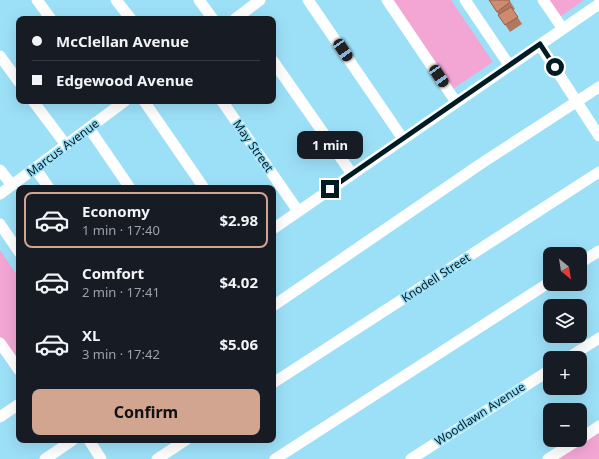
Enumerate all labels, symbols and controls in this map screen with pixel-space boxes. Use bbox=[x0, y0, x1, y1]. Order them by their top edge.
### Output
text: McClellan Avenue bbox=[56, 31, 189, 51]
car bbox=[331, 37, 355, 63]
route start bbox=[546, 58, 564, 76]
car bbox=[427, 63, 451, 89]
text: Edgewood Avenue bbox=[56, 70, 193, 90]
street label: Marcus Avenue bbox=[23, 115, 103, 180]
street label: May Street bbox=[229, 116, 278, 176]
callout: 1 min bbox=[297, 131, 363, 159]
text: 1 min bbox=[312, 136, 348, 154]
route end bbox=[321, 180, 339, 198]
text: Economy bbox=[82, 201, 150, 221]
icon: car bbox=[34, 202, 70, 238]
text: $2.98 bbox=[219, 210, 258, 230]
text: 1 min · 17:40 bbox=[82, 221, 160, 239]
north arrow bbox=[543, 247, 587, 291]
map controls bbox=[543, 247, 587, 447]
street label: Knodell Street bbox=[398, 249, 474, 306]
text: Comfort bbox=[82, 263, 144, 283]
icon: car bbox=[34, 264, 70, 300]
text: $4.02 bbox=[219, 272, 258, 292]
text: 2 min · 17:41 bbox=[82, 283, 160, 301]
button: layers bbox=[543, 299, 587, 343]
text: XL bbox=[82, 325, 100, 345]
icon: car bbox=[34, 326, 70, 362]
text: $5.06 bbox=[219, 334, 258, 354]
text: 3 min · 17:42 bbox=[82, 345, 160, 363]
button: + bbox=[543, 351, 587, 395]
street label: Woodlawn Avenue bbox=[431, 378, 528, 449]
button: Confirm bbox=[32, 389, 260, 435]
button: − bbox=[543, 403, 587, 447]

